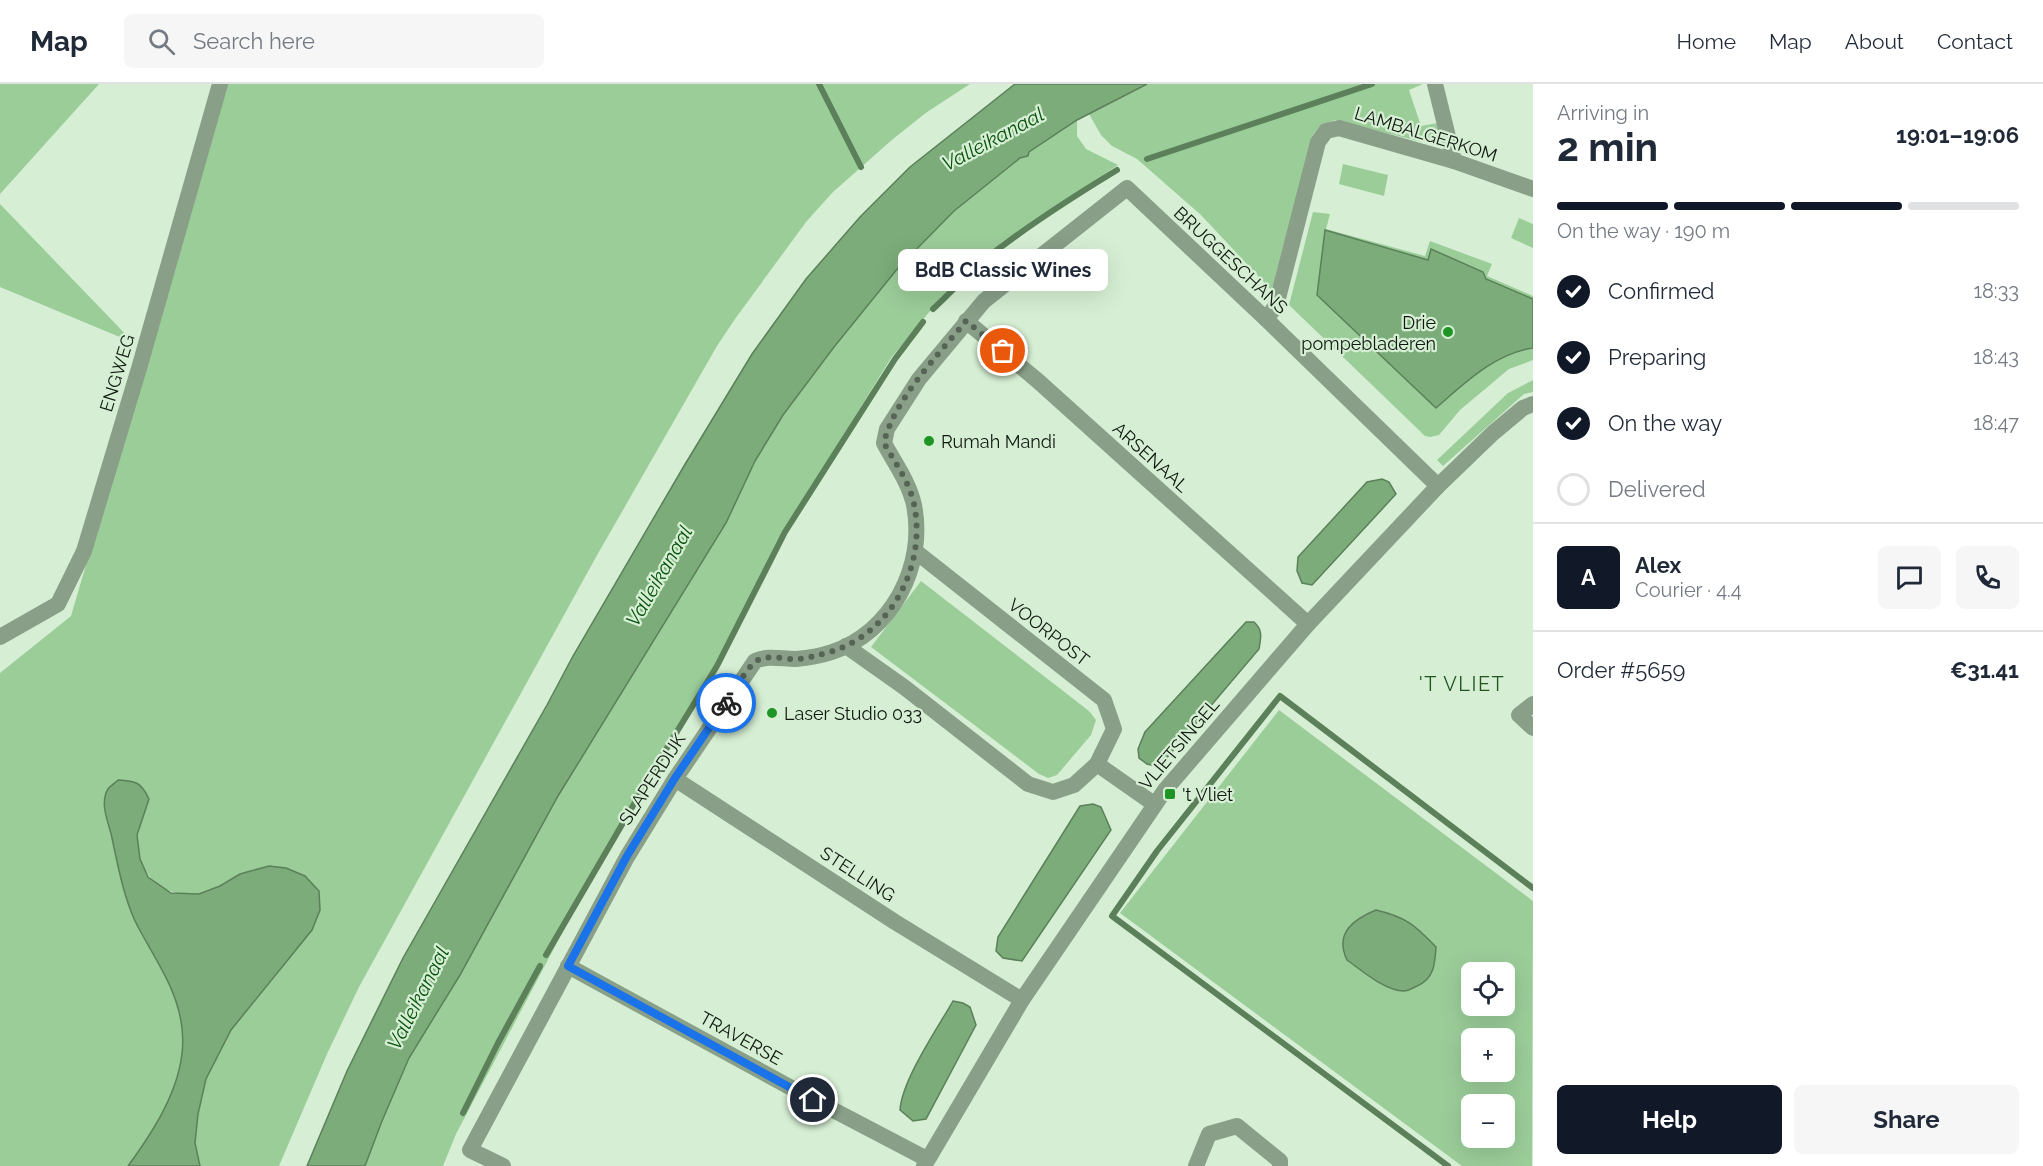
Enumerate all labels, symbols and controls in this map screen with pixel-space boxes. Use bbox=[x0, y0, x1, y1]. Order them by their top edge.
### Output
search box bbox=[124, 14, 544, 68]
text: Map bbox=[30, 25, 88, 58]
icon: search bbox=[145, 25, 178, 58]
text: Search here bbox=[193, 28, 315, 54]
text: Home bbox=[1677, 29, 1736, 54]
text: Map bbox=[1769, 29, 1812, 54]
text: About bbox=[1845, 29, 1904, 54]
text: Contact bbox=[1937, 29, 2013, 54]
text: Arriving in bbox=[1557, 101, 1649, 125]
water label: Valleikanaal bbox=[938, 102, 1048, 176]
street label: LAMBALGERKOM bbox=[1352, 102, 1500, 166]
text: 19:01–19:06 bbox=[1896, 122, 2019, 148]
text: 2 min bbox=[1557, 124, 1658, 170]
street label: BRUGGESCHANS bbox=[1170, 202, 1292, 318]
text: On the way · 190 m bbox=[1557, 219, 1730, 243]
callout: BdB Classic Wines bbox=[898, 249, 1108, 291]
text: BdB Classic Wines bbox=[915, 258, 1091, 282]
icon: check bbox=[1557, 275, 1590, 308]
text: Confirmed bbox=[1608, 278, 1715, 304]
text: 18:33 bbox=[1973, 279, 2019, 303]
place label: Drie pompebladeren bbox=[1301, 312, 1436, 354]
pin bbox=[977, 325, 1028, 376]
marker: Drie pompebladeren bbox=[1441, 325, 1455, 339]
street label: ENGWEG bbox=[95, 332, 139, 414]
icon: bag bbox=[986, 334, 1019, 367]
icon: check bbox=[1557, 341, 1590, 374]
text: Preparing bbox=[1608, 344, 1706, 370]
text: 18:43 bbox=[1973, 345, 2019, 369]
icon: check bbox=[1557, 407, 1590, 440]
text: On the way bbox=[1608, 410, 1722, 436]
text: 18:47 bbox=[1973, 411, 2019, 435]
street label: ARSENAAL bbox=[1109, 418, 1194, 497]
place label: Rumah Mandi bbox=[941, 431, 1056, 452]
marker: Rumah Mandi bbox=[922, 434, 936, 448]
text: Delivered bbox=[1608, 476, 1706, 502]
water label: Valleikanaal bbox=[621, 521, 697, 631]
button: chat bbox=[1878, 546, 1941, 609]
button: phone bbox=[1956, 546, 2019, 609]
text: Alex bbox=[1635, 552, 1681, 578]
text: A bbox=[1581, 564, 1596, 590]
text: Courier · 4.4 bbox=[1635, 578, 1742, 602]
street label: VOORPOST bbox=[1004, 594, 1094, 670]
text: Order #5659 bbox=[1557, 657, 1685, 683]
text: €31.41 bbox=[1950, 657, 2019, 683]
district label: 'T VLIET bbox=[1419, 672, 1505, 696]
courier bbox=[696, 673, 756, 733]
icon: bike bbox=[710, 687, 743, 720]
street label: VLIETSINGEL bbox=[1135, 694, 1224, 794]
place label: Laser Studio 033 bbox=[784, 703, 922, 724]
marker: Laser Studio 033 bbox=[765, 706, 779, 720]
street label: SLAPERDIJK bbox=[615, 729, 690, 829]
place label: 't Vliet bbox=[1182, 784, 1233, 805]
marker: 't Vliet bbox=[1163, 787, 1177, 801]
street label: STELLING bbox=[817, 842, 899, 906]
water label: Valleikanaal bbox=[382, 943, 454, 1053]
map controls bbox=[1461, 962, 1515, 1148]
button: locate bbox=[1461, 962, 1515, 1016]
street label: TRAVERSE bbox=[696, 1007, 786, 1069]
button: + bbox=[1461, 1028, 1515, 1082]
pin bbox=[787, 1074, 838, 1125]
icon: home bbox=[796, 1083, 829, 1116]
button: Help bbox=[1557, 1085, 1782, 1154]
button: Share bbox=[1794, 1085, 2019, 1154]
button: − bbox=[1461, 1094, 1515, 1148]

